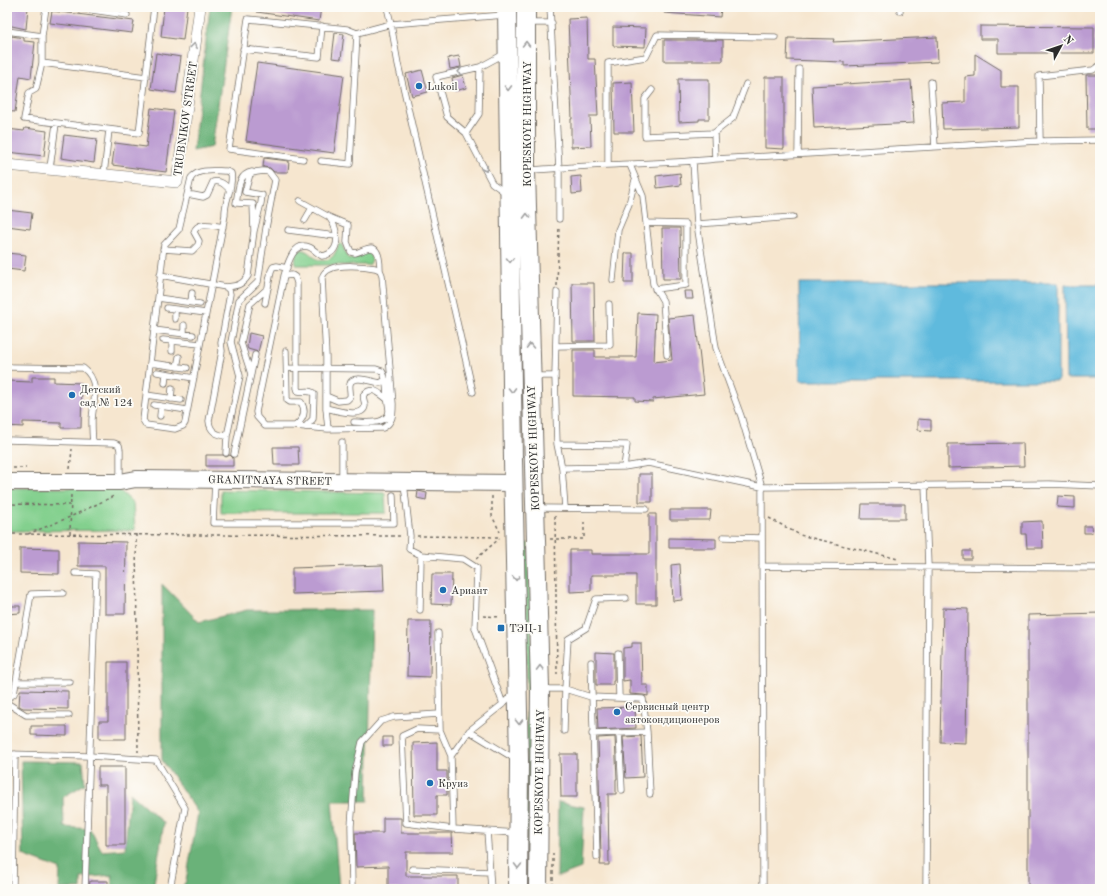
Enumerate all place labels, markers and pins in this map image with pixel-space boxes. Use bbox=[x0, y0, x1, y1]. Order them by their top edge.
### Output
marker: Lukoil bbox=[414, 81, 424, 91]
place label: Lukoil bbox=[427, 82, 457, 93]
place label: Детский сад № 124 bbox=[80, 385, 133, 409]
marker: Детский сад № 124 bbox=[67, 390, 77, 400]
marker: Ариант bbox=[438, 585, 448, 595]
place label: Ариант bbox=[451, 586, 488, 597]
marker: ТЭЦ-1 bbox=[496, 623, 506, 633]
place label: ТЭЦ-1 bbox=[509, 624, 543, 635]
place label: Сервисный центр автокондиционеров bbox=[625, 702, 720, 726]
marker: Сервисный центр автокондиционеров bbox=[612, 707, 622, 717]
marker: Круиз bbox=[425, 778, 435, 788]
place label: Круиз bbox=[438, 779, 468, 790]

